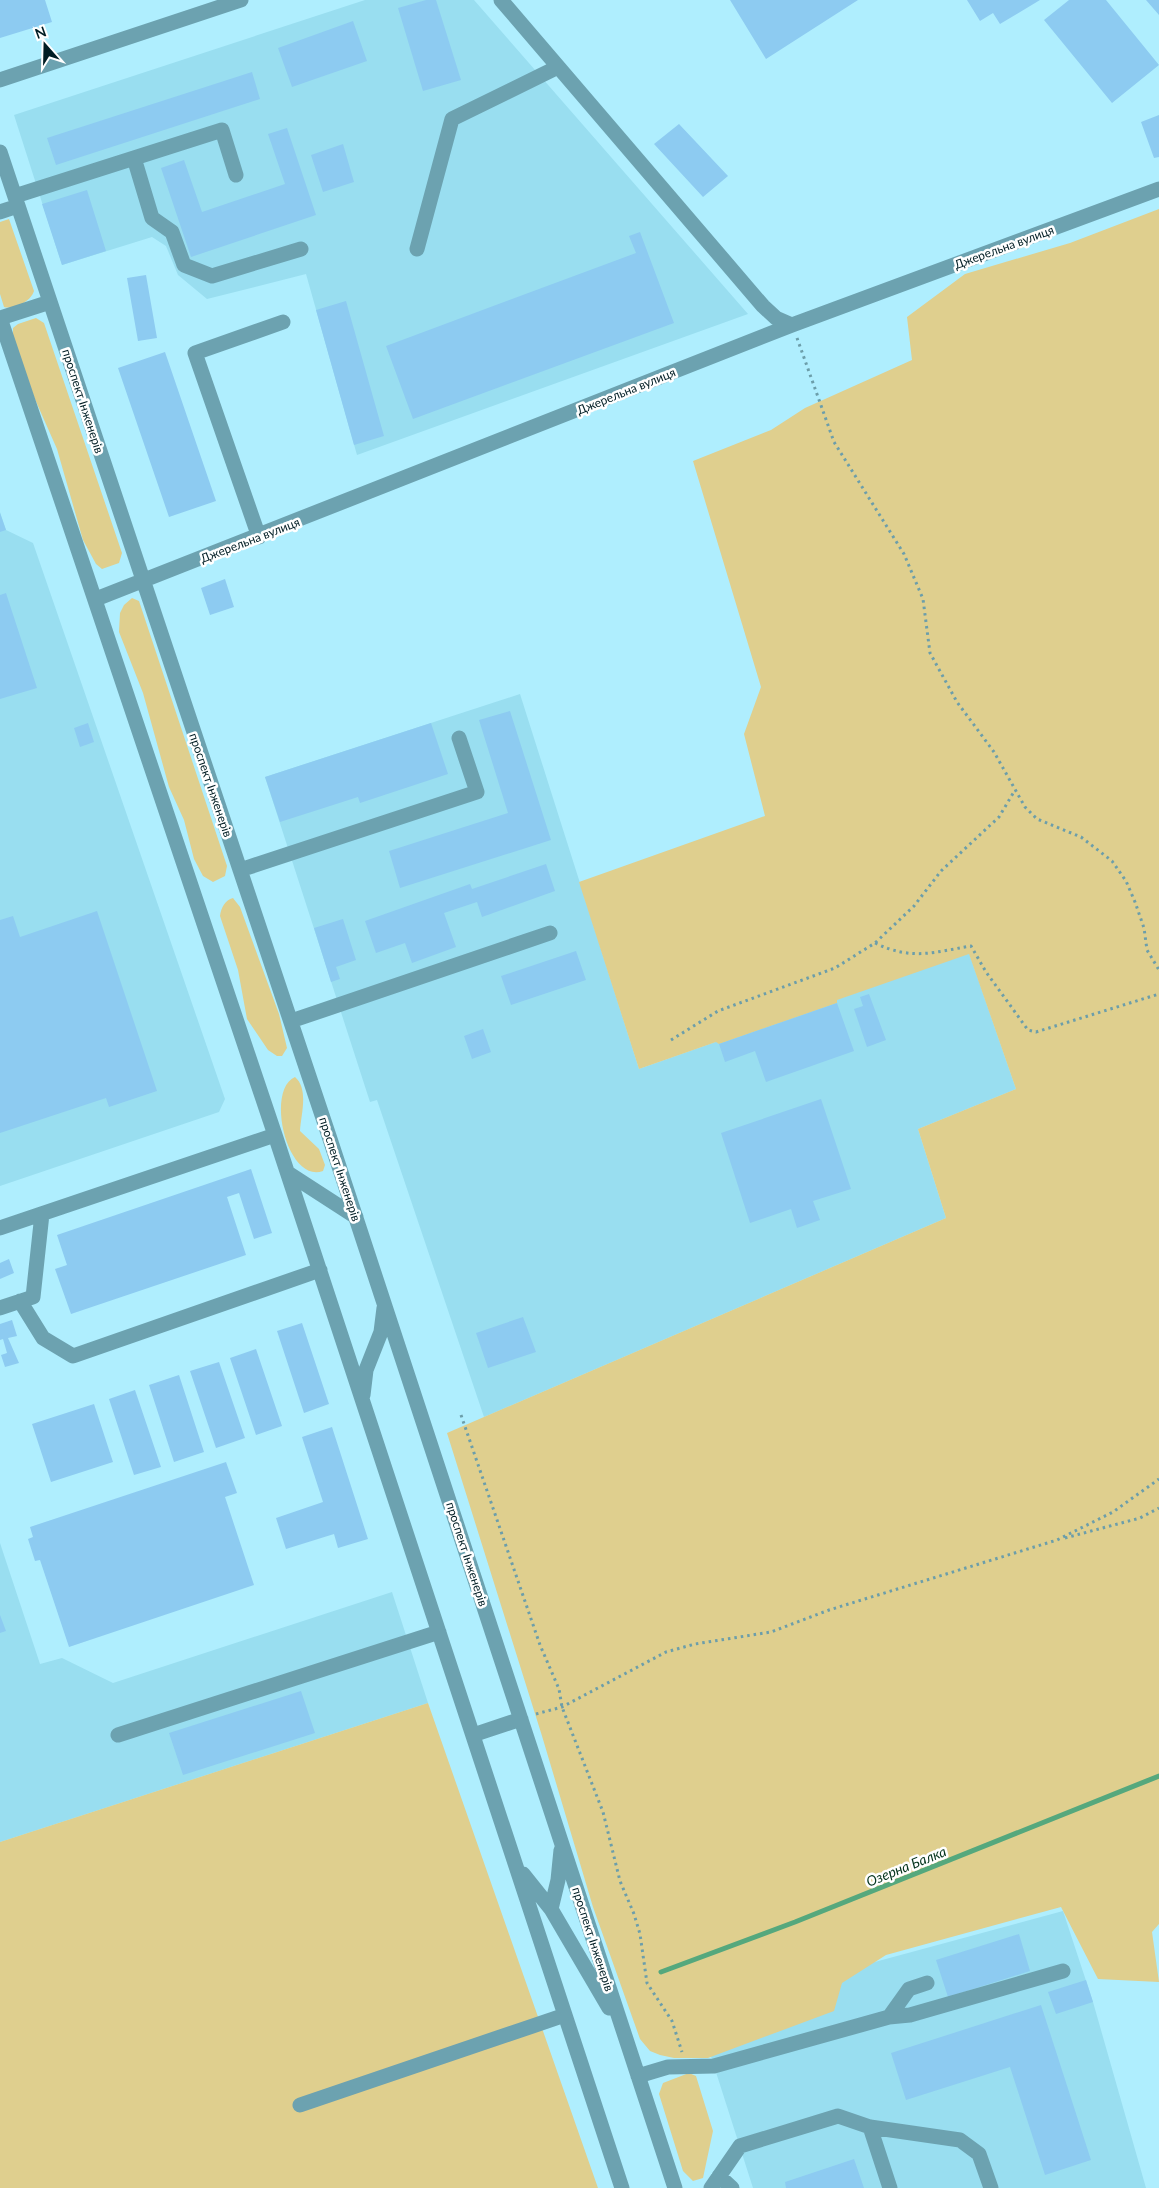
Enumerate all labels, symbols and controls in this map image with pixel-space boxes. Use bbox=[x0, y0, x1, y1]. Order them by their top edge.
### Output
north arrow bbox=[20, 20, 70, 70]
text: N bbox=[32, 22, 48, 42]
street label: Джерельна вулиця bbox=[952, 222, 1056, 272]
street label: проспект Інженерів bbox=[59, 347, 107, 455]
street label: Джерельна вулиця bbox=[574, 364, 678, 418]
street label: Джерельна вулиця bbox=[198, 514, 302, 566]
street label: проспект Інженерів bbox=[186, 731, 236, 839]
street label: проспект Інженерів bbox=[316, 1115, 364, 1223]
street label: проспект Інженерів bbox=[443, 1500, 491, 1608]
water label: Озерна Балка bbox=[864, 1842, 948, 1890]
street label: проспект Інженерів bbox=[569, 1885, 617, 1993]

